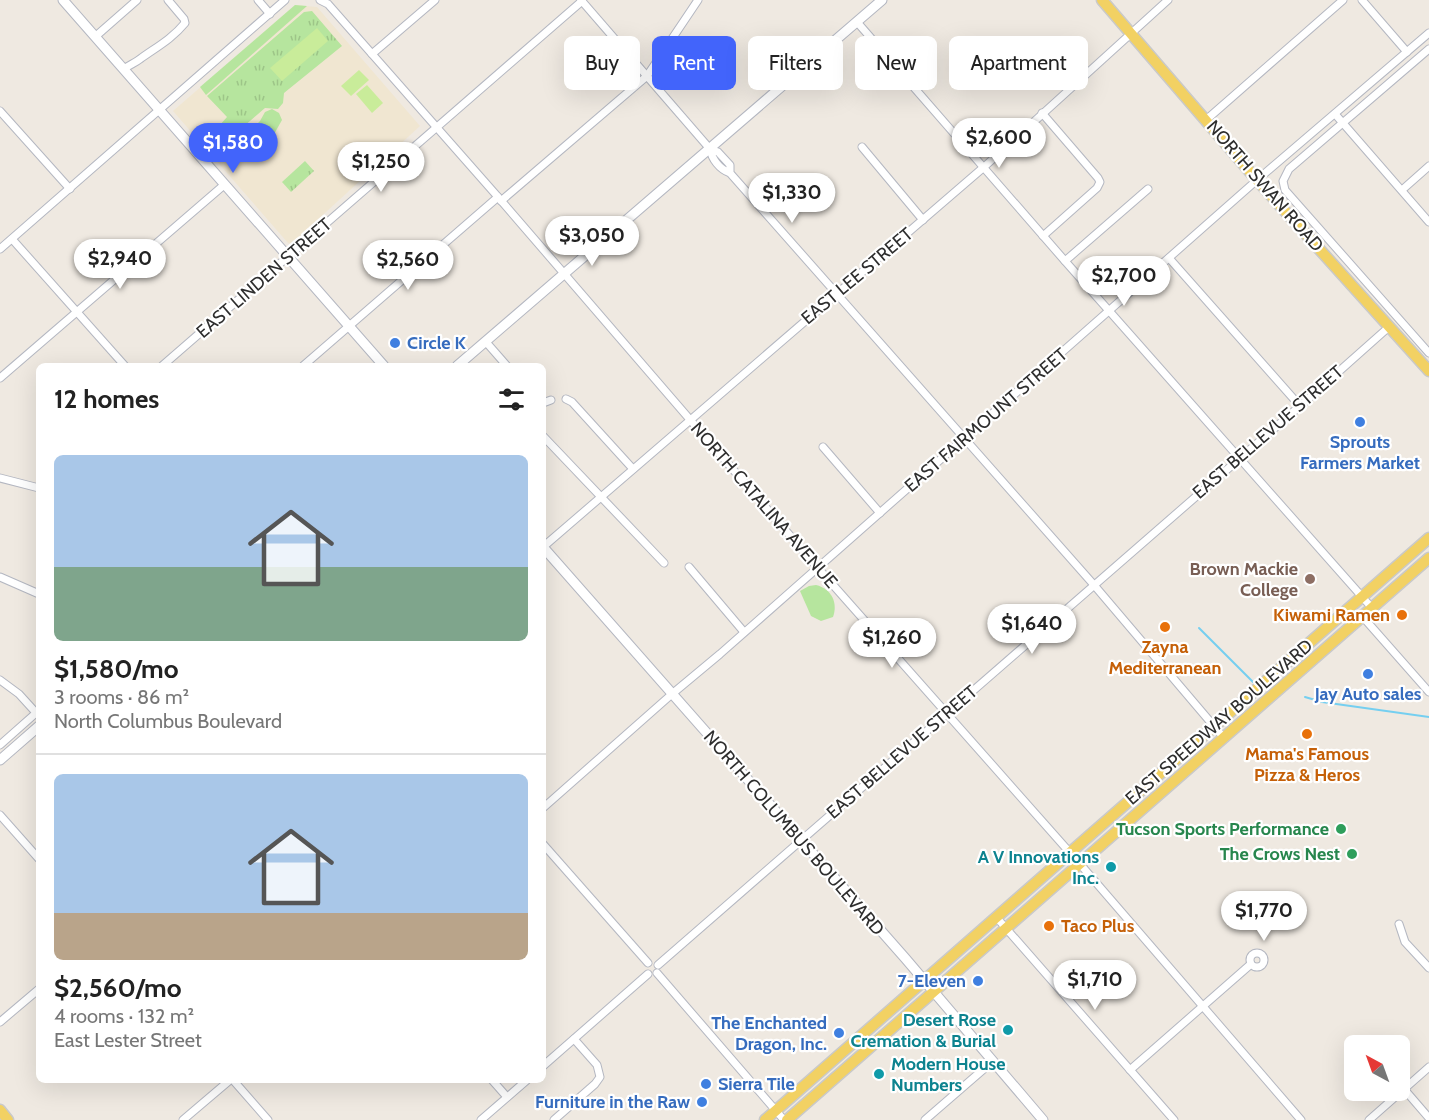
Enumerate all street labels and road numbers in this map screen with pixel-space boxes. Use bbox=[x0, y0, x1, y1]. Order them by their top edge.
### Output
street label: NORTH SWAN ROAD bbox=[1202, 116, 1328, 256]
street label: EAST LINDEN STREET bbox=[192, 213, 336, 343]
street label: EAST LEE STREET bbox=[797, 223, 918, 329]
street label: EAST FAIRMOUNT STREET bbox=[900, 343, 1072, 497]
street label: EAST BELLEVUE STREET bbox=[1188, 360, 1348, 503]
street label: NORTH CATALINA AVENUE bbox=[686, 418, 842, 592]
street label: EAST SPEEDWAY BOULEVARD bbox=[1121, 635, 1317, 809]
street label: EAST BELLEVUE STREET bbox=[822, 680, 982, 823]
street label: NORTH COLUMBUS BOULEVARD bbox=[699, 726, 889, 940]

